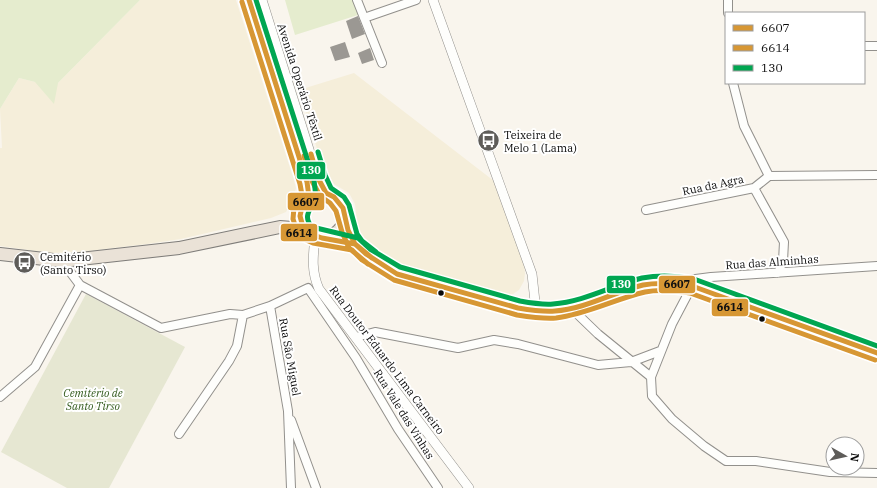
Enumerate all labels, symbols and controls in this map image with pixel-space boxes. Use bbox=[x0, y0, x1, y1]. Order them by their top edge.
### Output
legend bbox=[725, 12, 865, 84]
text: 6607 bbox=[761, 20, 790, 35]
street label: Avenida Operário Têxtil bbox=[274, 22, 326, 142]
text: 6614 bbox=[761, 40, 790, 55]
text: 130 bbox=[761, 60, 783, 75]
bus stop icon: Teixeira de Melo 1 (Lama) bbox=[475, 128, 501, 154]
place label: Teixeira de Melo 1 (Lama) bbox=[504, 128, 577, 155]
line badge: 130 bbox=[296, 161, 326, 180]
text: 130 bbox=[301, 163, 321, 177]
street label: Rua da Agra bbox=[681, 172, 745, 198]
line badge: 6607 bbox=[287, 192, 325, 211]
text: 6607 bbox=[293, 195, 319, 209]
line badge: 6614 bbox=[280, 223, 318, 242]
text: 6614 bbox=[286, 226, 313, 240]
bus stop icon: Cemitério (Santo Tirso) bbox=[12, 250, 38, 276]
place label: Cemitério (Santo Tirso) bbox=[40, 250, 106, 277]
street label: Rua das Alminhas bbox=[725, 252, 819, 272]
line badge: 130 bbox=[606, 275, 636, 294]
line badge: 6607 bbox=[658, 275, 696, 294]
text: 130 bbox=[611, 277, 631, 291]
text: 6607 bbox=[664, 277, 690, 291]
street label: Rua Doutor Eduardo Lima Carneiro bbox=[327, 283, 447, 437]
unlabelled marker bbox=[436, 288, 446, 298]
line badge: 6614 bbox=[711, 298, 749, 317]
text: 6614 bbox=[717, 300, 744, 314]
unlabelled marker bbox=[757, 314, 767, 324]
street label: Rua São Miguel bbox=[276, 317, 304, 397]
street label: Rua Vale das Vinhas bbox=[371, 366, 437, 462]
park label: Cemitério de Santo Tirso bbox=[63, 386, 123, 413]
north arrow bbox=[825, 436, 865, 476]
text: N bbox=[847, 452, 862, 463]

